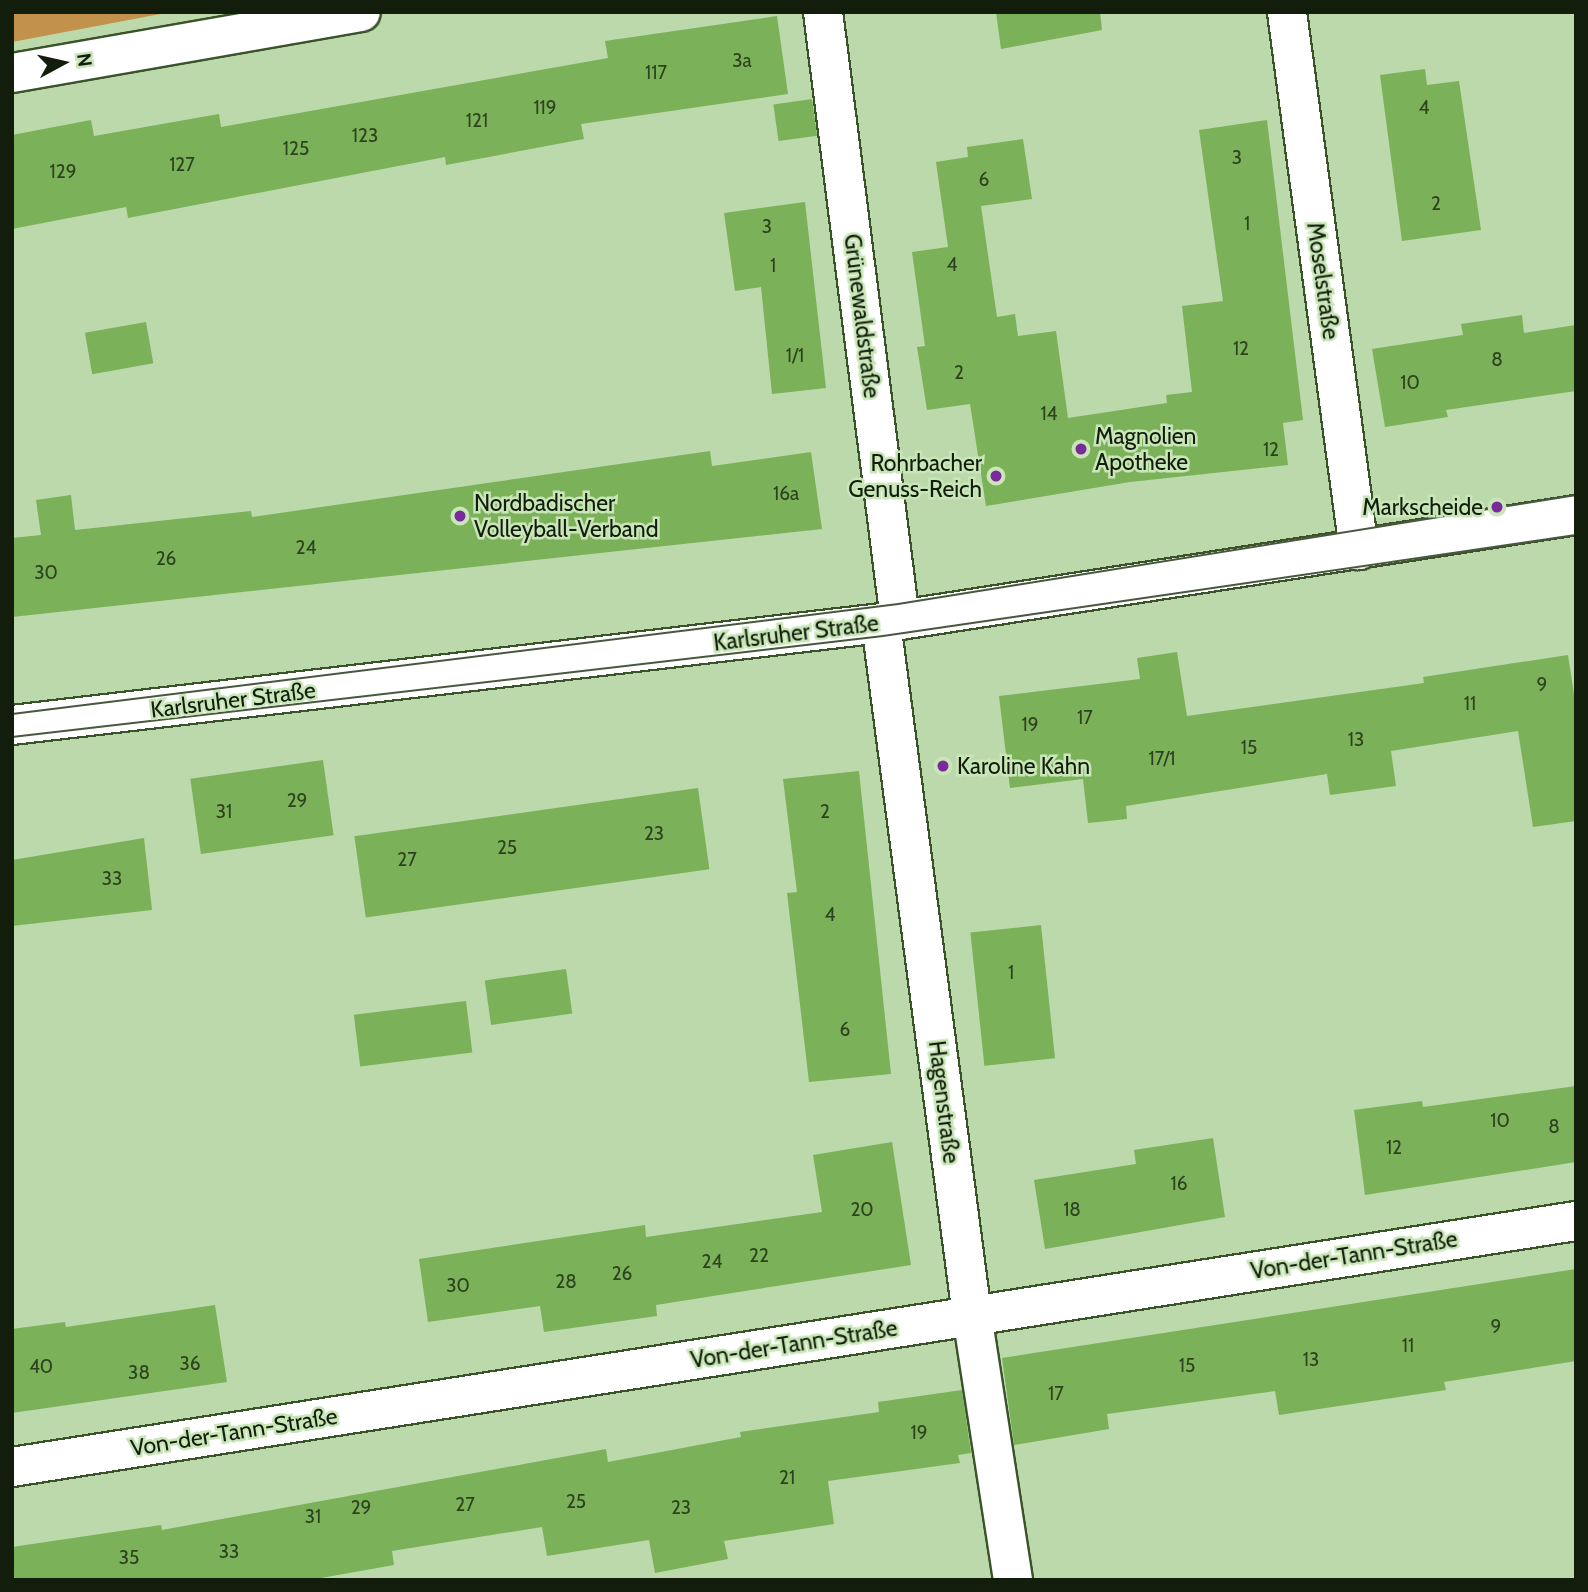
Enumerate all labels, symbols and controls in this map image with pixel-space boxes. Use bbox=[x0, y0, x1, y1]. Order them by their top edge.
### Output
north arrow bbox=[28, 28, 98, 98]
house number: 3a bbox=[732, 50, 752, 72]
text: N bbox=[72, 52, 97, 68]
house number: 117 bbox=[645, 62, 667, 84]
house number: 119 bbox=[533, 97, 557, 119]
house number: 4 bbox=[1419, 97, 1429, 119]
house number: 121 bbox=[466, 110, 488, 132]
house number: 123 bbox=[352, 125, 378, 147]
house number: 125 bbox=[283, 138, 309, 160]
house number: 3 bbox=[1232, 147, 1242, 169]
house number: 127 bbox=[169, 154, 195, 176]
house number: 129 bbox=[50, 161, 76, 183]
house number: 6 bbox=[979, 169, 989, 191]
house number: 2 bbox=[1431, 193, 1441, 215]
house number: 1 bbox=[1244, 213, 1250, 235]
house number: 3 bbox=[762, 216, 772, 238]
street label: Moselstraße bbox=[1301, 221, 1345, 341]
street label: Grünewaldstraße bbox=[838, 232, 886, 400]
house number: 4 bbox=[947, 254, 957, 276]
house number: 1 bbox=[770, 255, 776, 277]
house number: 12 bbox=[1233, 338, 1249, 360]
house number: 1/1 bbox=[786, 345, 804, 367]
house number: 8 bbox=[1491, 349, 1503, 371]
house number: 2 bbox=[954, 362, 964, 384]
house number: 10 bbox=[1400, 372, 1420, 394]
house number: 14 bbox=[1040, 403, 1058, 425]
place label: Magnolien Apotheke bbox=[1095, 422, 1196, 476]
house number: 12 bbox=[1263, 439, 1279, 461]
marker: Magnolien Apotheke bbox=[1073, 441, 1089, 457]
place label: Rohrbacher Genuss-Reich bbox=[848, 449, 982, 503]
marker: Rohrbacher Genuss-Reich bbox=[988, 468, 1004, 484]
house number: 16a bbox=[773, 483, 799, 505]
place label: Nordbadischer Volleyball-Verband bbox=[474, 489, 658, 543]
place label: Markscheide bbox=[1362, 493, 1483, 521]
marker: Markscheide bbox=[1489, 499, 1505, 515]
marker: Nordbadischer Volleyball-Verband bbox=[452, 508, 468, 524]
house number: 24 bbox=[296, 537, 316, 559]
house number: 26 bbox=[156, 548, 176, 570]
house number: 30 bbox=[34, 562, 58, 584]
street label: Karlsruher Straße bbox=[712, 609, 880, 657]
house number: 9 bbox=[1537, 674, 1547, 696]
street label: Karlsruher Straße bbox=[149, 676, 317, 724]
house number: 11 bbox=[1464, 693, 1476, 715]
house number: 17 bbox=[1077, 707, 1093, 729]
house number: 19 bbox=[1022, 714, 1038, 736]
house number: 13 bbox=[1348, 729, 1364, 751]
house number: 15 bbox=[1241, 737, 1257, 759]
house number: 17/1 bbox=[1148, 748, 1176, 770]
place label: Karoline Kahn bbox=[957, 752, 1090, 780]
marker: Karoline Kahn bbox=[935, 758, 951, 774]
house number: 29 bbox=[287, 790, 307, 812]
house number: 31 bbox=[216, 801, 232, 823]
house number: 2 bbox=[820, 801, 830, 823]
house number: 23 bbox=[644, 823, 664, 845]
house number: 25 bbox=[497, 837, 517, 859]
house number: 27 bbox=[397, 849, 417, 871]
house number: 33 bbox=[102, 868, 122, 890]
house number: 4 bbox=[825, 904, 835, 926]
house number: 1 bbox=[1008, 962, 1014, 984]
house number: 6 bbox=[840, 1019, 850, 1041]
street label: Hagenstraße bbox=[923, 1039, 965, 1165]
house number: 10 bbox=[1490, 1110, 1510, 1132]
house number: 8 bbox=[1548, 1116, 1560, 1138]
house number: 12 bbox=[1386, 1137, 1402, 1159]
house number: 16 bbox=[1171, 1173, 1187, 1195]
house number: 20 bbox=[850, 1199, 874, 1221]
house number: 18 bbox=[1063, 1199, 1081, 1221]
street label: Von-der-Tann-Straße bbox=[1249, 1225, 1459, 1285]
house number: 22 bbox=[749, 1245, 769, 1267]
house number: 24 bbox=[702, 1251, 722, 1273]
house number: 26 bbox=[612, 1263, 632, 1285]
house number: 28 bbox=[555, 1271, 577, 1293]
house number: 30 bbox=[446, 1275, 470, 1297]
street label: Von-der-Tann-Straße bbox=[689, 1314, 899, 1374]
house number: 9 bbox=[1491, 1316, 1501, 1338]
house number: 11 bbox=[1402, 1335, 1414, 1357]
house number: 13 bbox=[1303, 1349, 1319, 1371]
house number: 36 bbox=[179, 1353, 201, 1375]
house number: 15 bbox=[1179, 1355, 1195, 1377]
house number: 40 bbox=[29, 1356, 53, 1378]
house number: 38 bbox=[128, 1362, 150, 1384]
house number: 17 bbox=[1048, 1383, 1064, 1405]
street label: Von-der-Tann-Straße bbox=[129, 1402, 339, 1462]
house number: 19 bbox=[911, 1422, 927, 1444]
house number: 21 bbox=[779, 1467, 795, 1489]
house number: 25 bbox=[566, 1491, 586, 1513]
house number: 27 bbox=[455, 1494, 475, 1516]
house number: 29 bbox=[351, 1497, 371, 1519]
house number: 23 bbox=[671, 1497, 691, 1519]
house number: 31 bbox=[305, 1506, 321, 1528]
house number: 33 bbox=[219, 1541, 239, 1563]
house number: 35 bbox=[119, 1547, 139, 1569]

